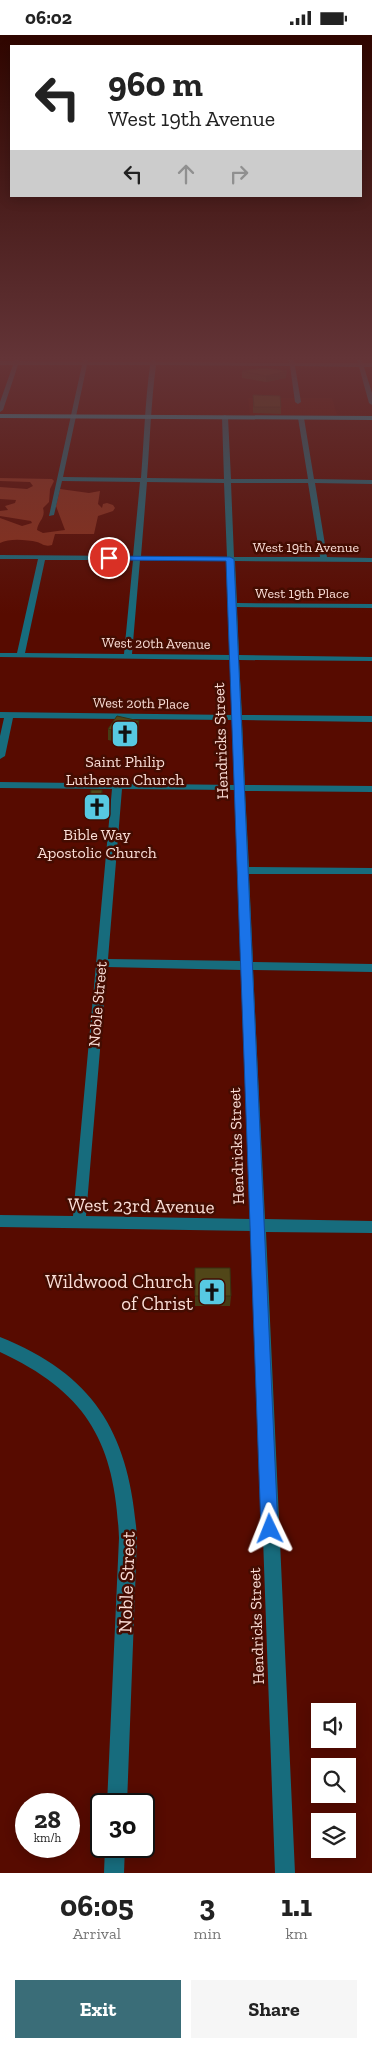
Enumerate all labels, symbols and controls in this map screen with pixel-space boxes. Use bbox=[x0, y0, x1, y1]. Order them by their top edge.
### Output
text: 06:02 bbox=[25, 6, 72, 29]
text: 960 m bbox=[108, 63, 203, 105]
icon: left bbox=[25, 65, 90, 130]
text: West 19th Avenue bbox=[108, 105, 275, 132]
icon: left bbox=[119, 160, 147, 188]
icon: ahead bbox=[172, 160, 200, 188]
icon: right bbox=[225, 160, 253, 188]
pin bbox=[88, 537, 130, 579]
street label: West 19th Avenue bbox=[253, 539, 360, 556]
icon: arrive bbox=[95, 544, 123, 572]
street label: West 19th Place bbox=[255, 585, 349, 602]
street label: West 20th Avenue bbox=[101, 634, 211, 653]
street label: Hendricks Street bbox=[209, 682, 232, 800]
street label: West 20th Place bbox=[93, 694, 190, 713]
church icon: Saint Philip Lutheran Church bbox=[110, 719, 140, 749]
place label: Saint Philip Lutheran Church bbox=[66, 752, 184, 789]
church icon: Bible Way Apostolic Church bbox=[82, 792, 112, 822]
place label: Bible Way Apostolic Church bbox=[37, 825, 157, 862]
street label: Noble Street bbox=[84, 960, 111, 1048]
street label: Hendricks Street bbox=[225, 1087, 248, 1205]
street label: West 23rd Avenue bbox=[67, 1193, 215, 1218]
place label: Wildwood Church of Christ bbox=[45, 1270, 193, 1315]
church icon: Wildwood Church of Christ bbox=[197, 1277, 227, 1307]
position arrow bbox=[243, 1502, 295, 1554]
street label: Noble Street bbox=[113, 1531, 140, 1633]
street label: Hendricks Street bbox=[245, 1567, 268, 1685]
map controls bbox=[311, 1703, 356, 1858]
button: sound bbox=[311, 1703, 356, 1748]
button: search bbox=[311, 1758, 356, 1803]
speed limit sign: 30 bbox=[90, 1793, 155, 1858]
text: 28 bbox=[34, 1804, 61, 1834]
button: layers bbox=[311, 1813, 356, 1858]
text: km/h bbox=[34, 1831, 61, 1845]
text: 06:05 bbox=[60, 1888, 134, 1924]
text: 3 bbox=[199, 1888, 215, 1924]
text: 1.1 bbox=[281, 1888, 312, 1924]
text: Arrival bbox=[73, 1924, 121, 1943]
text: min bbox=[194, 1924, 221, 1943]
text: km bbox=[285, 1924, 308, 1943]
button: Exit bbox=[15, 1980, 181, 2038]
button: Share bbox=[191, 1980, 357, 2038]

